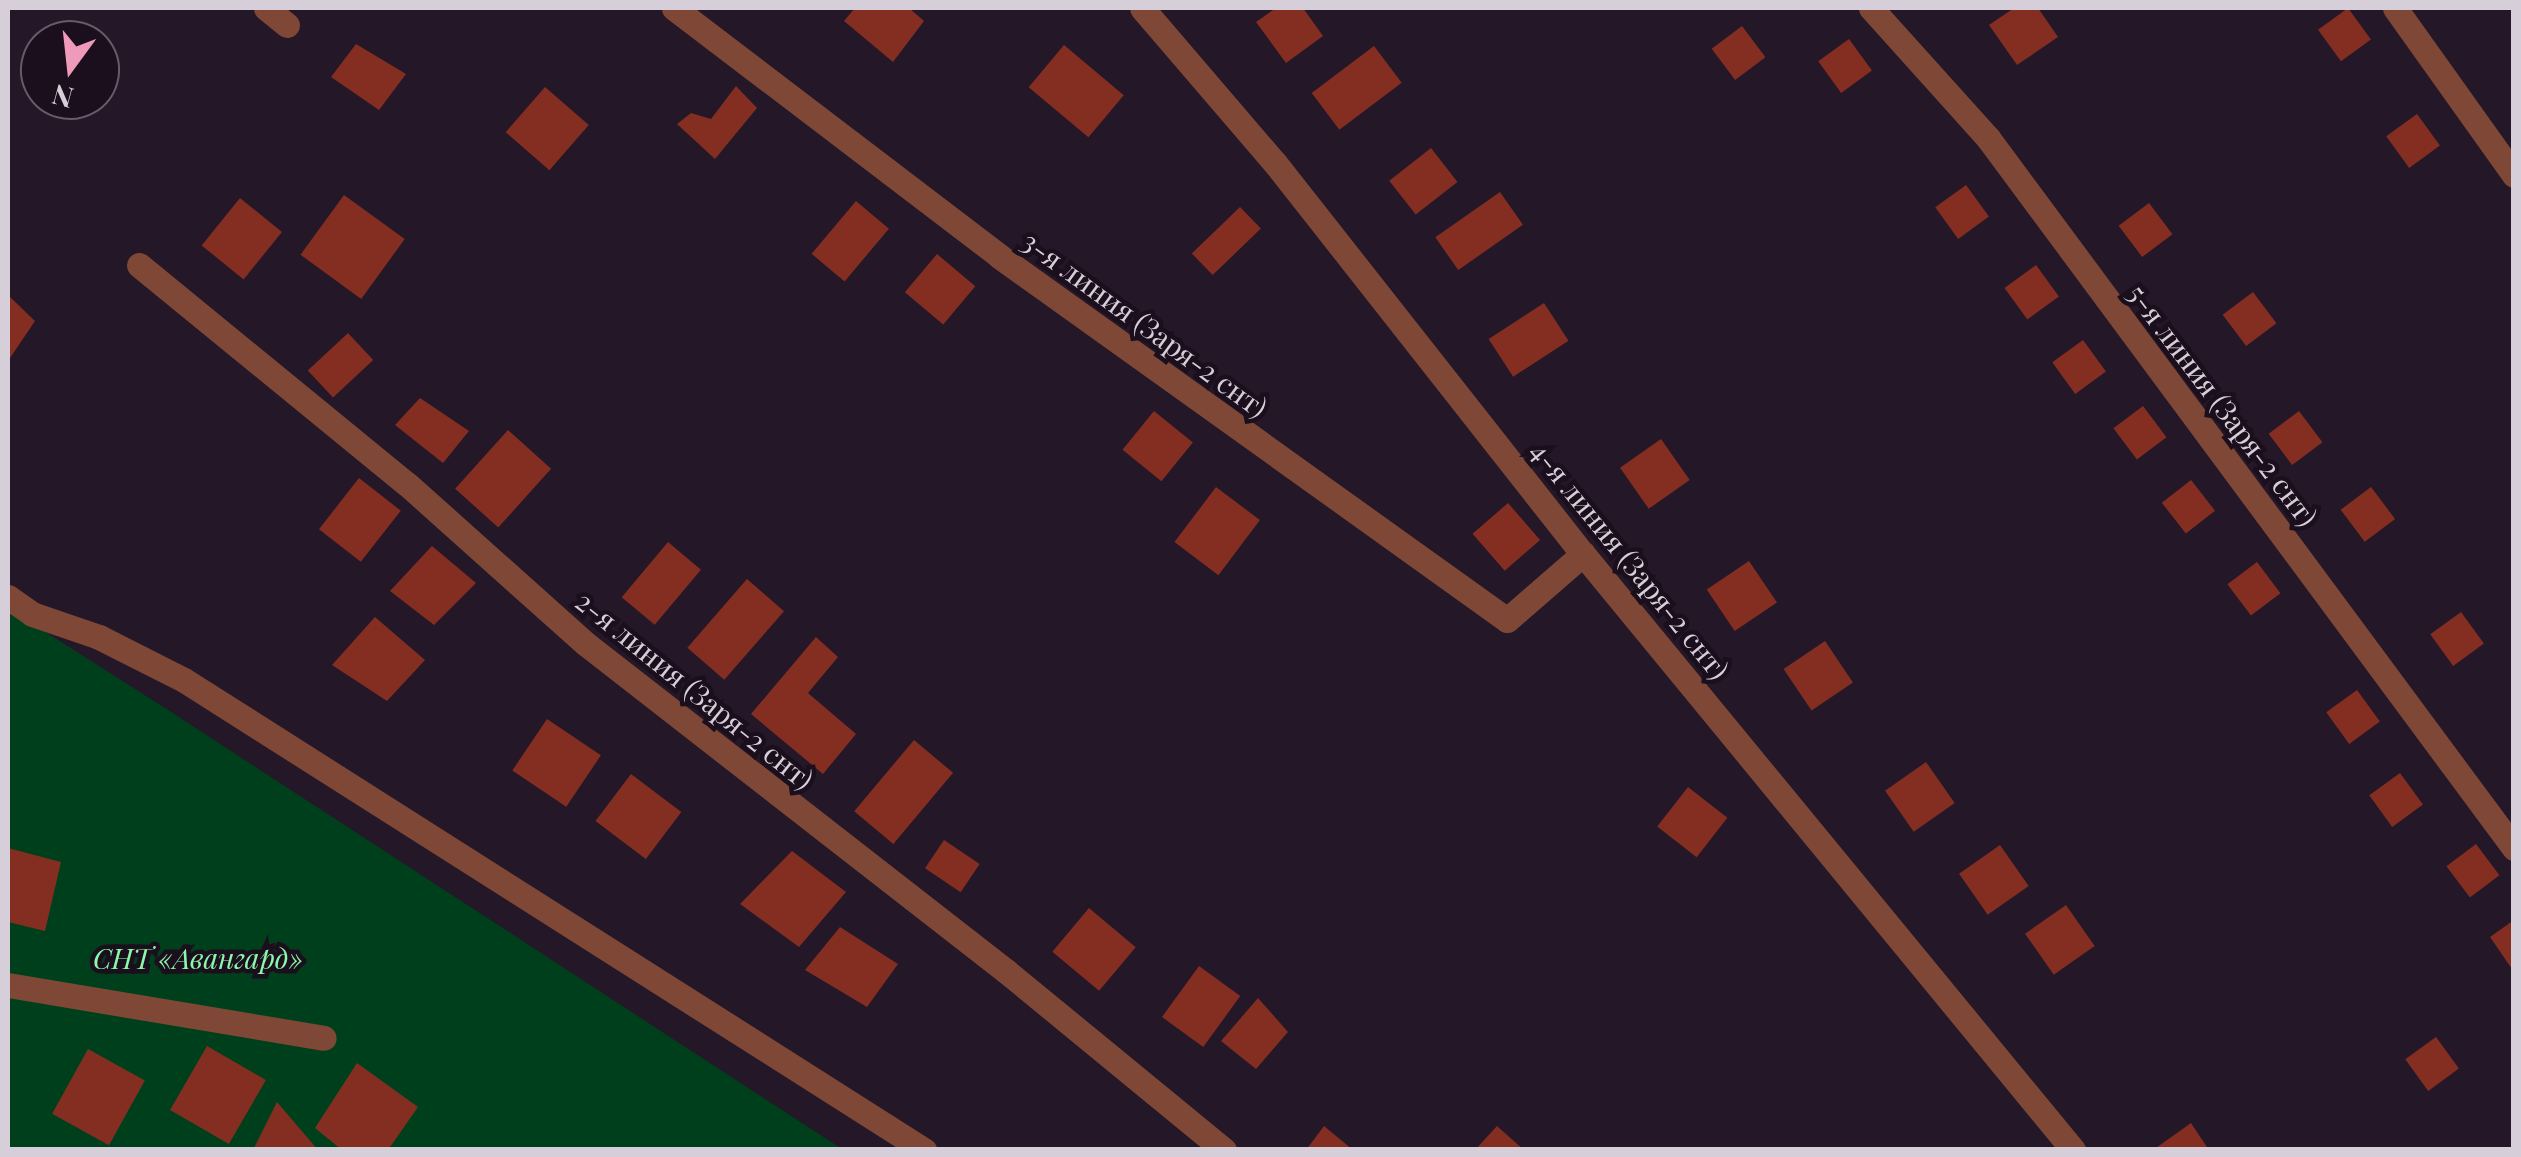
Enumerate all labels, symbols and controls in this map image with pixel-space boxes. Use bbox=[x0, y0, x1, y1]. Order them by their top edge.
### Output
north arrow bbox=[20, 20, 120, 120]
text: N bbox=[48, 77, 77, 118]
street label: 3-я линия (Заря-2 снт) bbox=[1016, 224, 1274, 424]
street label: 5-я линия (Заря-2 снт) bbox=[2121, 278, 2325, 532]
street label: 4-я линия (Заря-2 снт) bbox=[1524, 434, 1736, 686]
street label: 2-я линия (Заря-2 снт) bbox=[570, 584, 820, 796]
park label: СНТ «Авангард» bbox=[93, 941, 303, 975]

